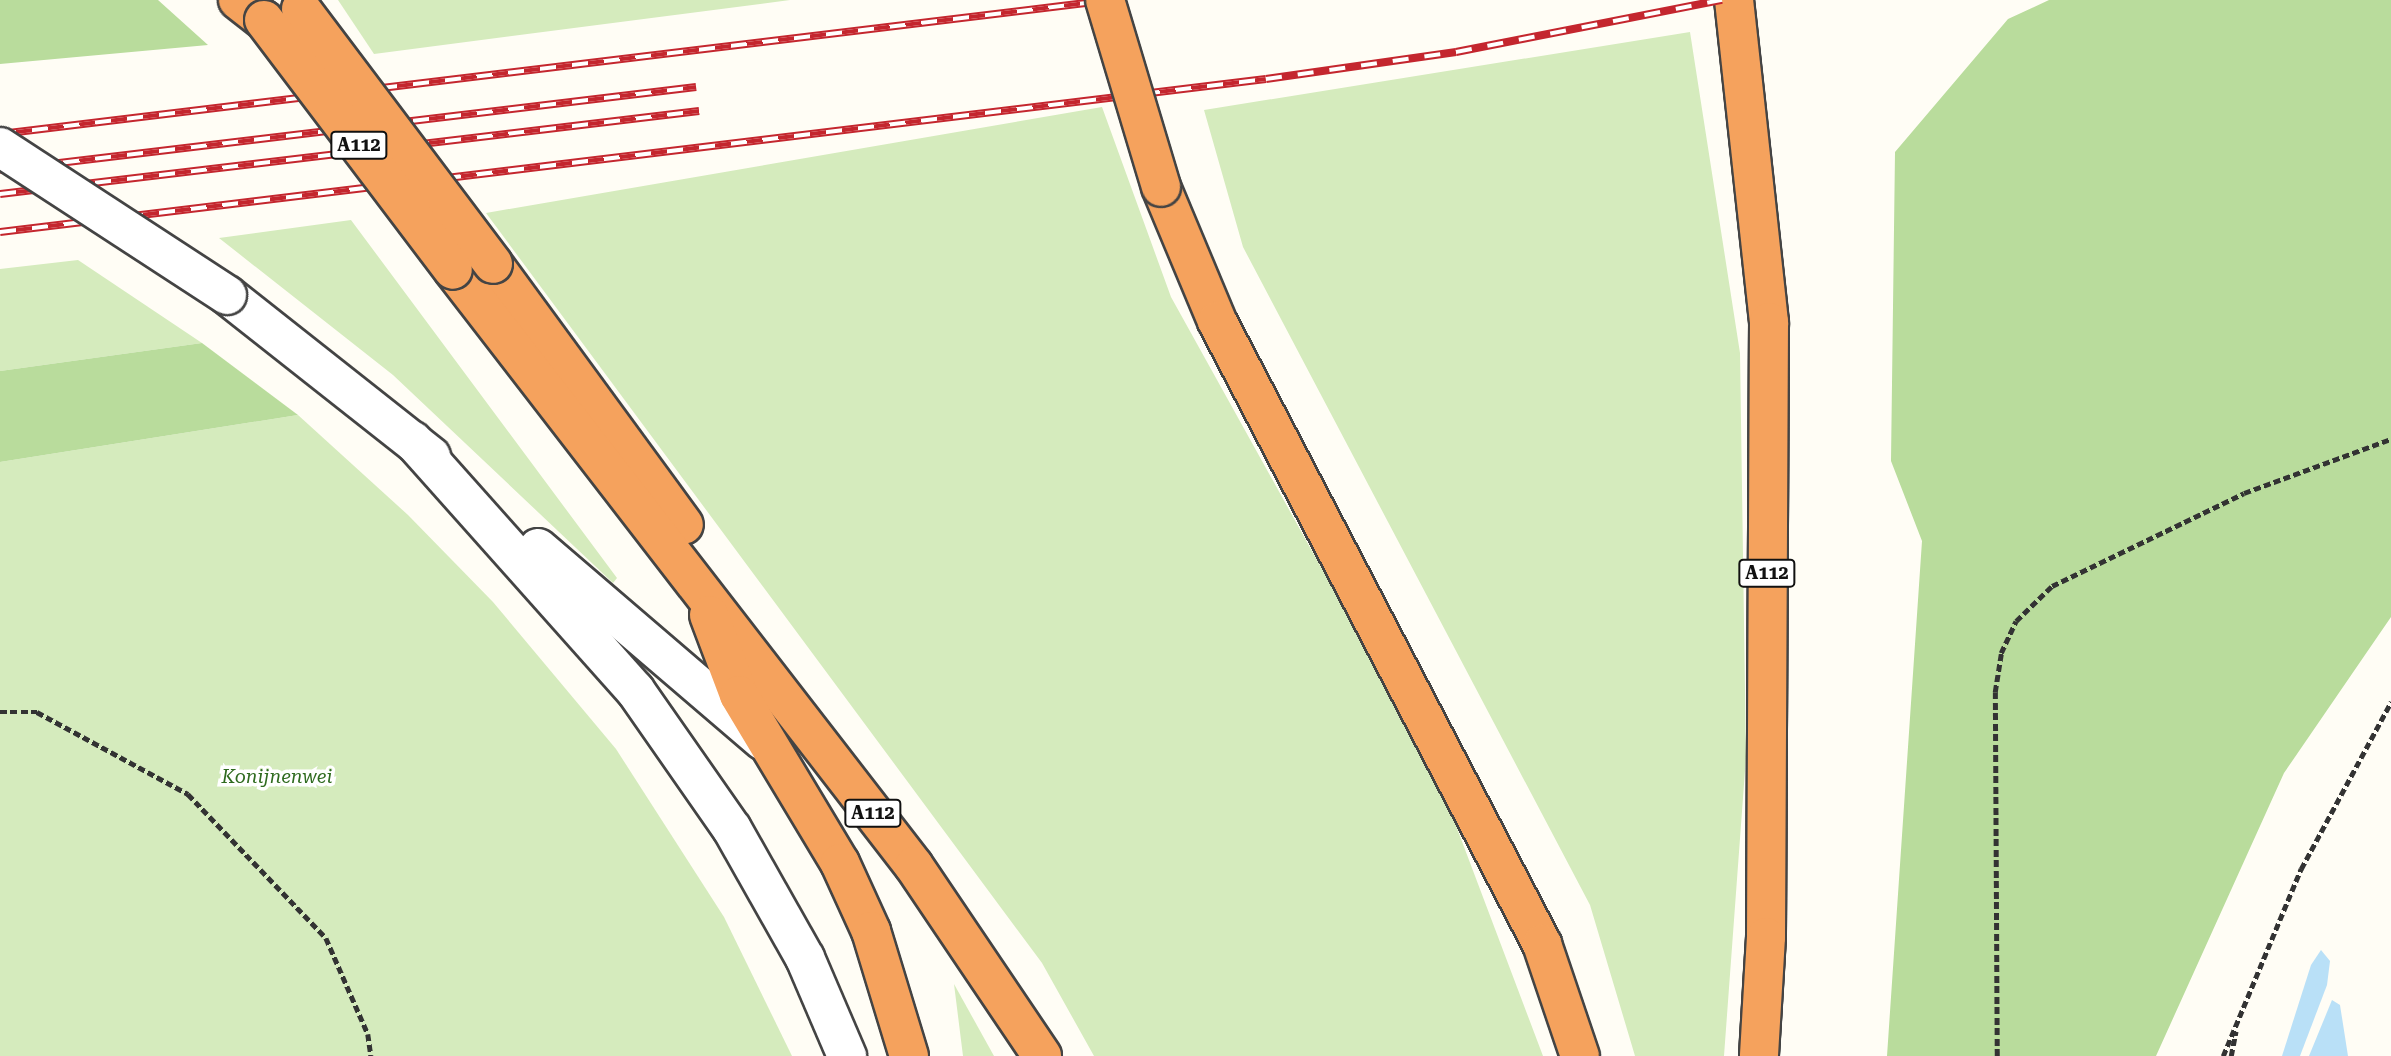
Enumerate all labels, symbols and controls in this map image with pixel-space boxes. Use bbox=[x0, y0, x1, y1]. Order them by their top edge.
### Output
road number: A112 bbox=[329, 130, 389, 160]
road number: A112 bbox=[1737, 558, 1797, 588]
park label: Konijnenwei bbox=[222, 766, 332, 788]
road number: A112 bbox=[843, 798, 903, 828]

